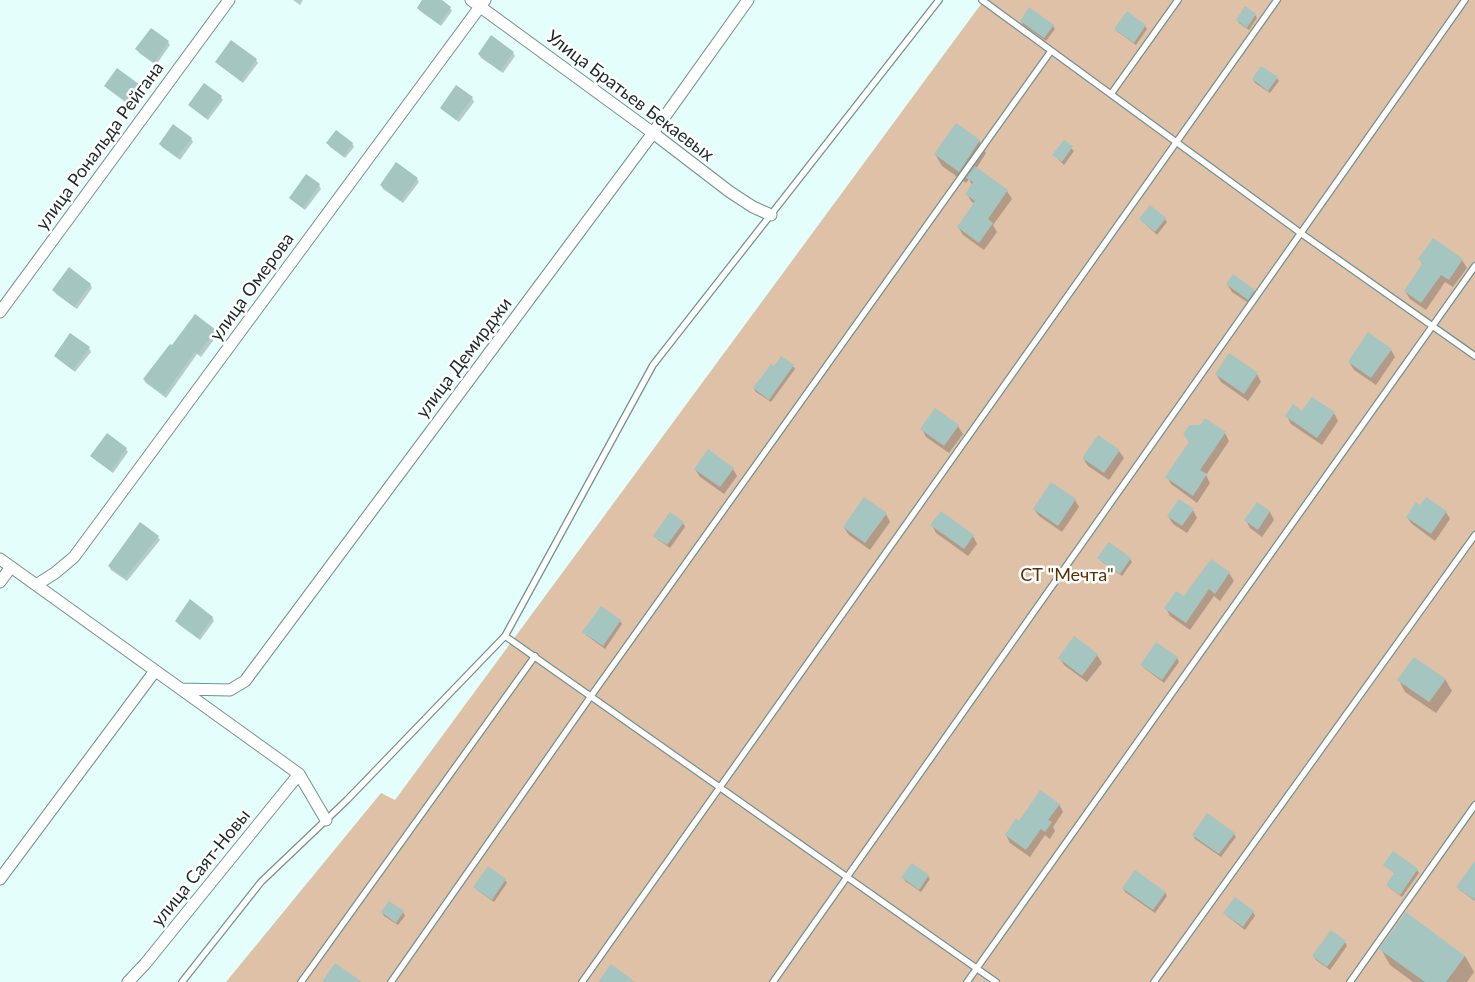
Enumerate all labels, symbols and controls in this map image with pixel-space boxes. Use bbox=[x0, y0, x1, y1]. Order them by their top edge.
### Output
street label: Улица Братьев Бекаевых bbox=[542, 26, 718, 166]
street label: улица Рональда Рейгана bbox=[32, 58, 168, 234]
street label: улица Омерова bbox=[206, 229, 298, 345]
street label: улица Демирджи bbox=[412, 293, 516, 423]
park label: СТ "Мечта" bbox=[1020, 564, 1114, 586]
street label: улица Саят-Новы bbox=[147, 805, 255, 931]

